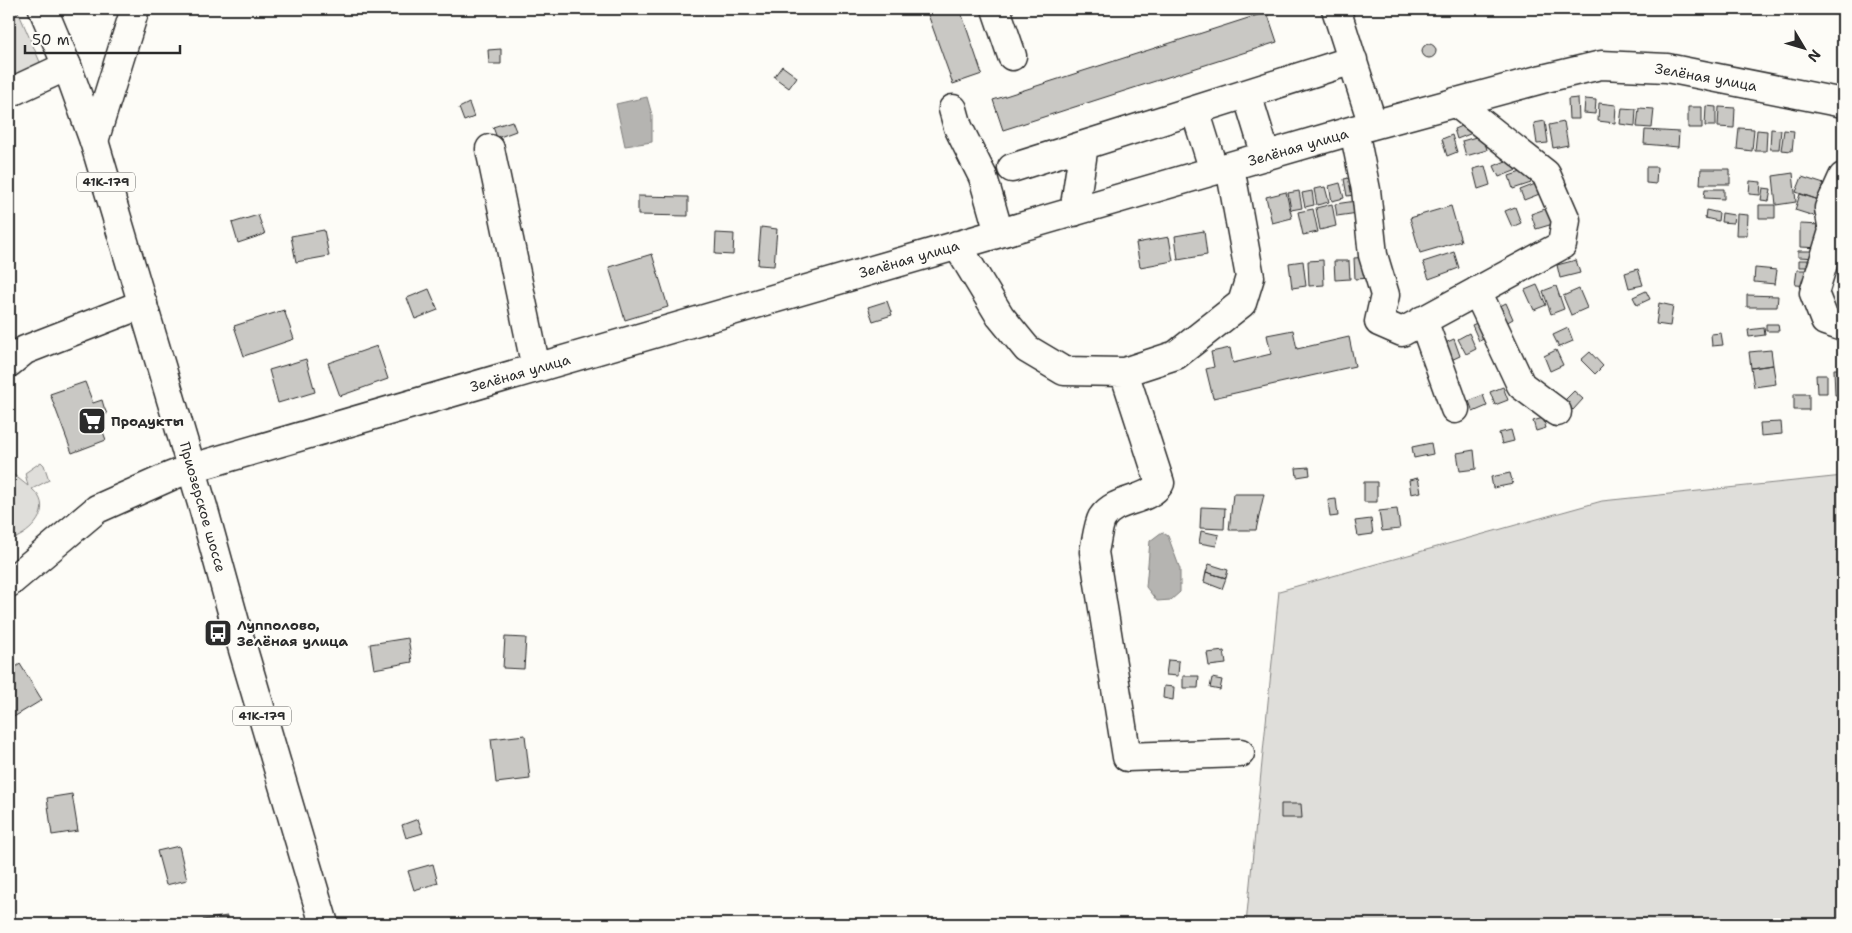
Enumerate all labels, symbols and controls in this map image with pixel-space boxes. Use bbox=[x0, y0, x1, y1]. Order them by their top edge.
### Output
scale bar bbox=[25, 22, 180, 54]
north arrow bbox=[1780, 22, 1830, 72]
text: 50 m bbox=[32, 30, 70, 50]
text: N bbox=[1804, 46, 1825, 66]
street label: Зелёная улица bbox=[1654, 59, 1759, 95]
street label: Зелёная улица bbox=[1246, 124, 1350, 170]
road number: 41К-179 bbox=[77, 172, 135, 192]
street label: Зелёная улица bbox=[857, 236, 961, 282]
street label: Зелёная улица bbox=[468, 350, 572, 396]
supermarket icon: Продукты bbox=[77, 406, 107, 436]
place label: Продукты bbox=[111, 412, 184, 430]
street label: Приозерское шоссе bbox=[176, 440, 230, 574]
place label: Лупполово, Зелёная улица bbox=[237, 616, 349, 650]
bus stop icon: Лупполово, Зелёная улица bbox=[203, 618, 233, 648]
road number: 41К-179 bbox=[233, 706, 291, 726]

